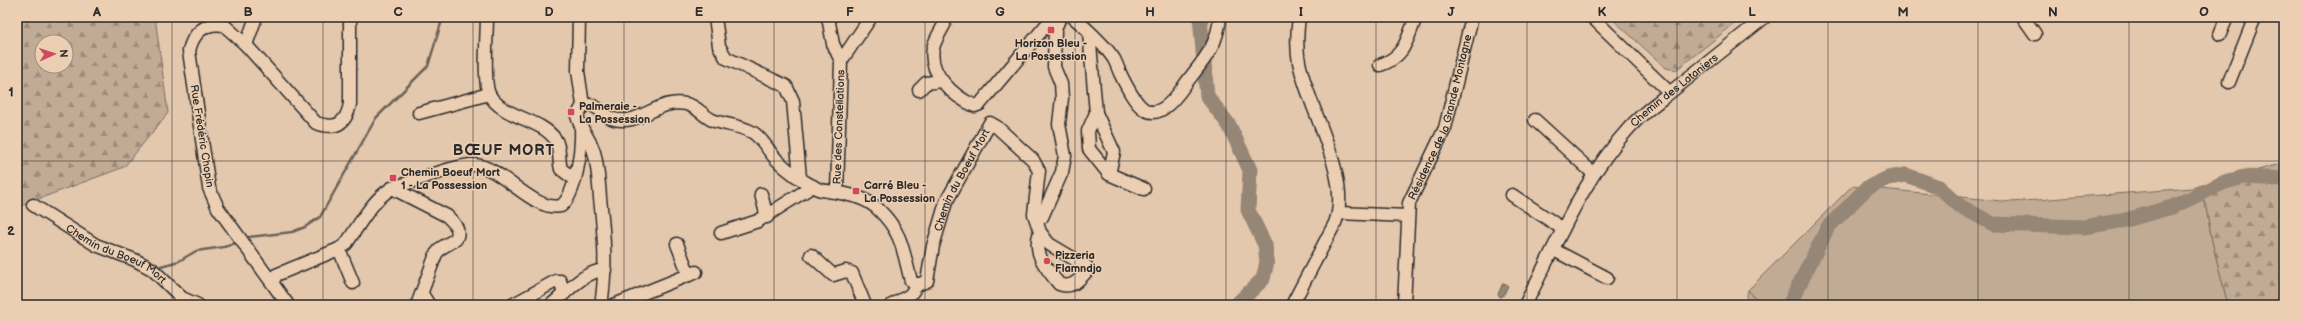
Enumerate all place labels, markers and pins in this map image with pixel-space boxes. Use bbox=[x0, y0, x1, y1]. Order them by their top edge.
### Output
marker: Horizon Bleu - La Possession bbox=[1046, 25, 1056, 35]
place label: Horizon Bleu - La Possession bbox=[1015, 37, 1087, 63]
place label: Palmeraie - La Possession bbox=[579, 100, 650, 126]
marker: Palmeraie - La Possession bbox=[566, 107, 576, 117]
place label: Chemin Boeuf Mort 1 - La Possession bbox=[401, 166, 500, 192]
marker: Chemin Boeuf Mort 1 - La Possession bbox=[388, 173, 398, 183]
place label: Carré Bleu - La Possession bbox=[864, 179, 935, 205]
marker: Carré Bleu - La Possession bbox=[851, 186, 861, 196]
place label: Pizzeria Flamndjo bbox=[1055, 249, 1102, 275]
marker: Pizzeria Flamndjo bbox=[1042, 256, 1052, 266]

